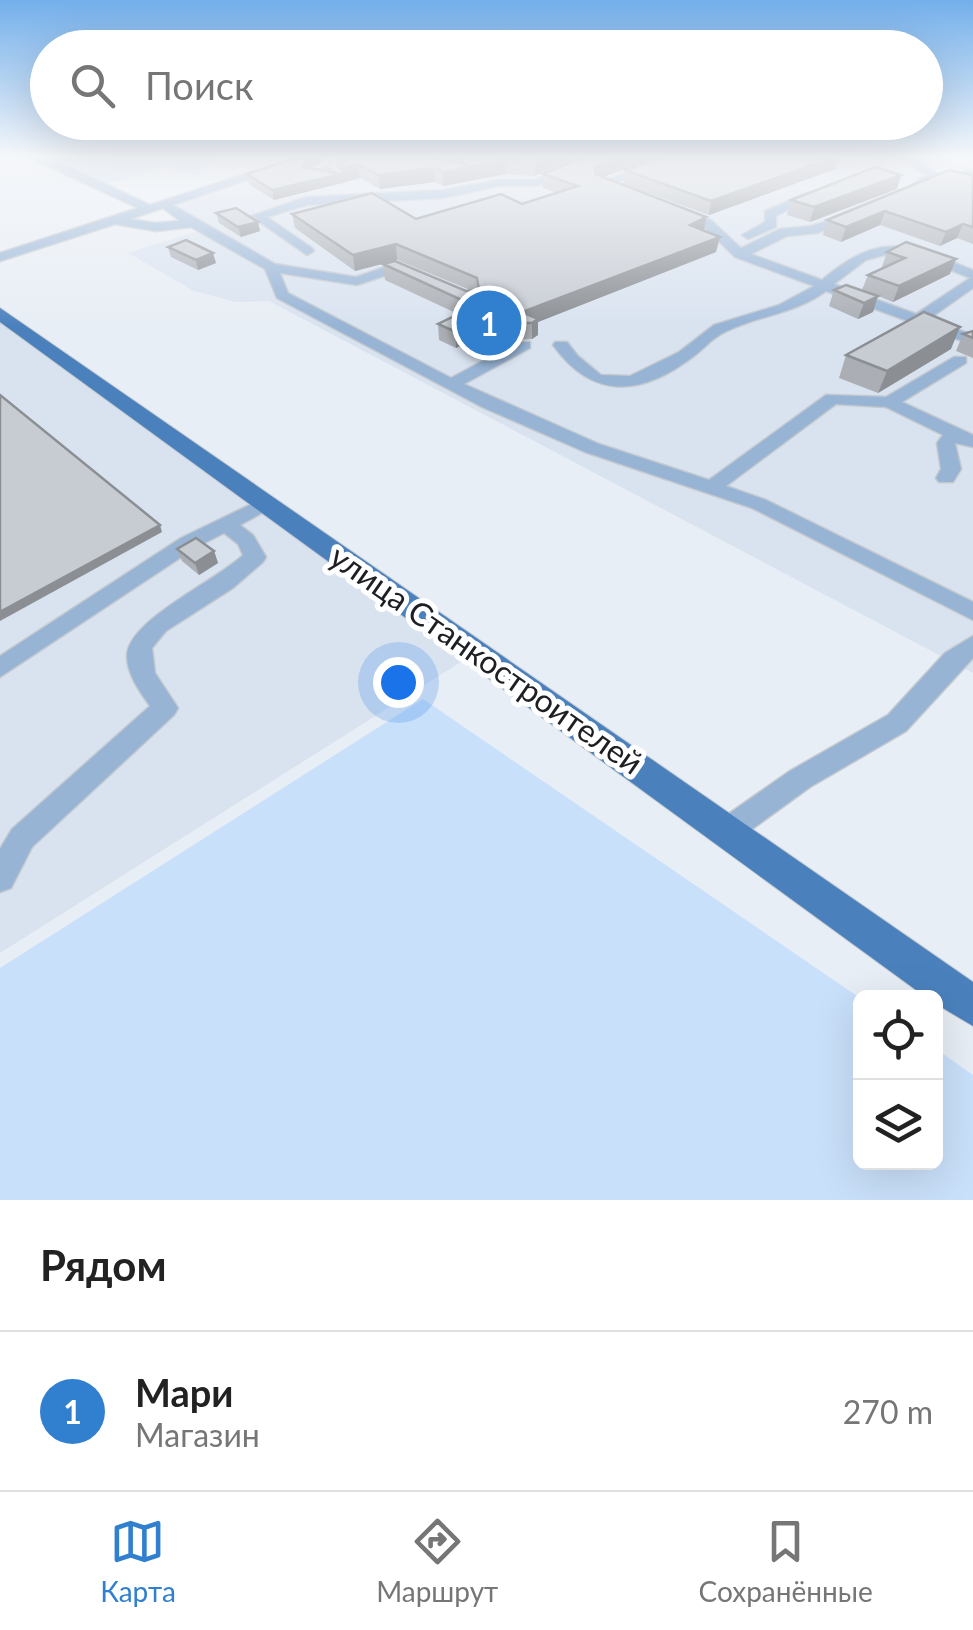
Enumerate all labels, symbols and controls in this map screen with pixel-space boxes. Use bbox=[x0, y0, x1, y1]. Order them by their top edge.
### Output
search box bbox=[30, 30, 943, 140]
icon: search bbox=[65, 58, 120, 113]
text: Поиск bbox=[145, 62, 254, 108]
pin: 1 bbox=[456, 286, 522, 360]
street label: улица Станкостроителей bbox=[323, 536, 651, 782]
your location bbox=[373, 657, 424, 708]
map controls bbox=[853, 990, 943, 1170]
button: locate bbox=[853, 990, 943, 1080]
button: layers bbox=[853, 1080, 943, 1170]
text: Рядом bbox=[40, 1240, 167, 1290]
text: Мари bbox=[135, 1369, 233, 1415]
text: 1 bbox=[63, 1392, 82, 1431]
text: 270 m bbox=[843, 1392, 933, 1431]
text: Магазин bbox=[135, 1415, 260, 1454]
tab: Карта bbox=[100, 1514, 176, 1608]
tab: Маршрут bbox=[376, 1514, 498, 1608]
tab: Сохранённые bbox=[699, 1514, 873, 1608]

